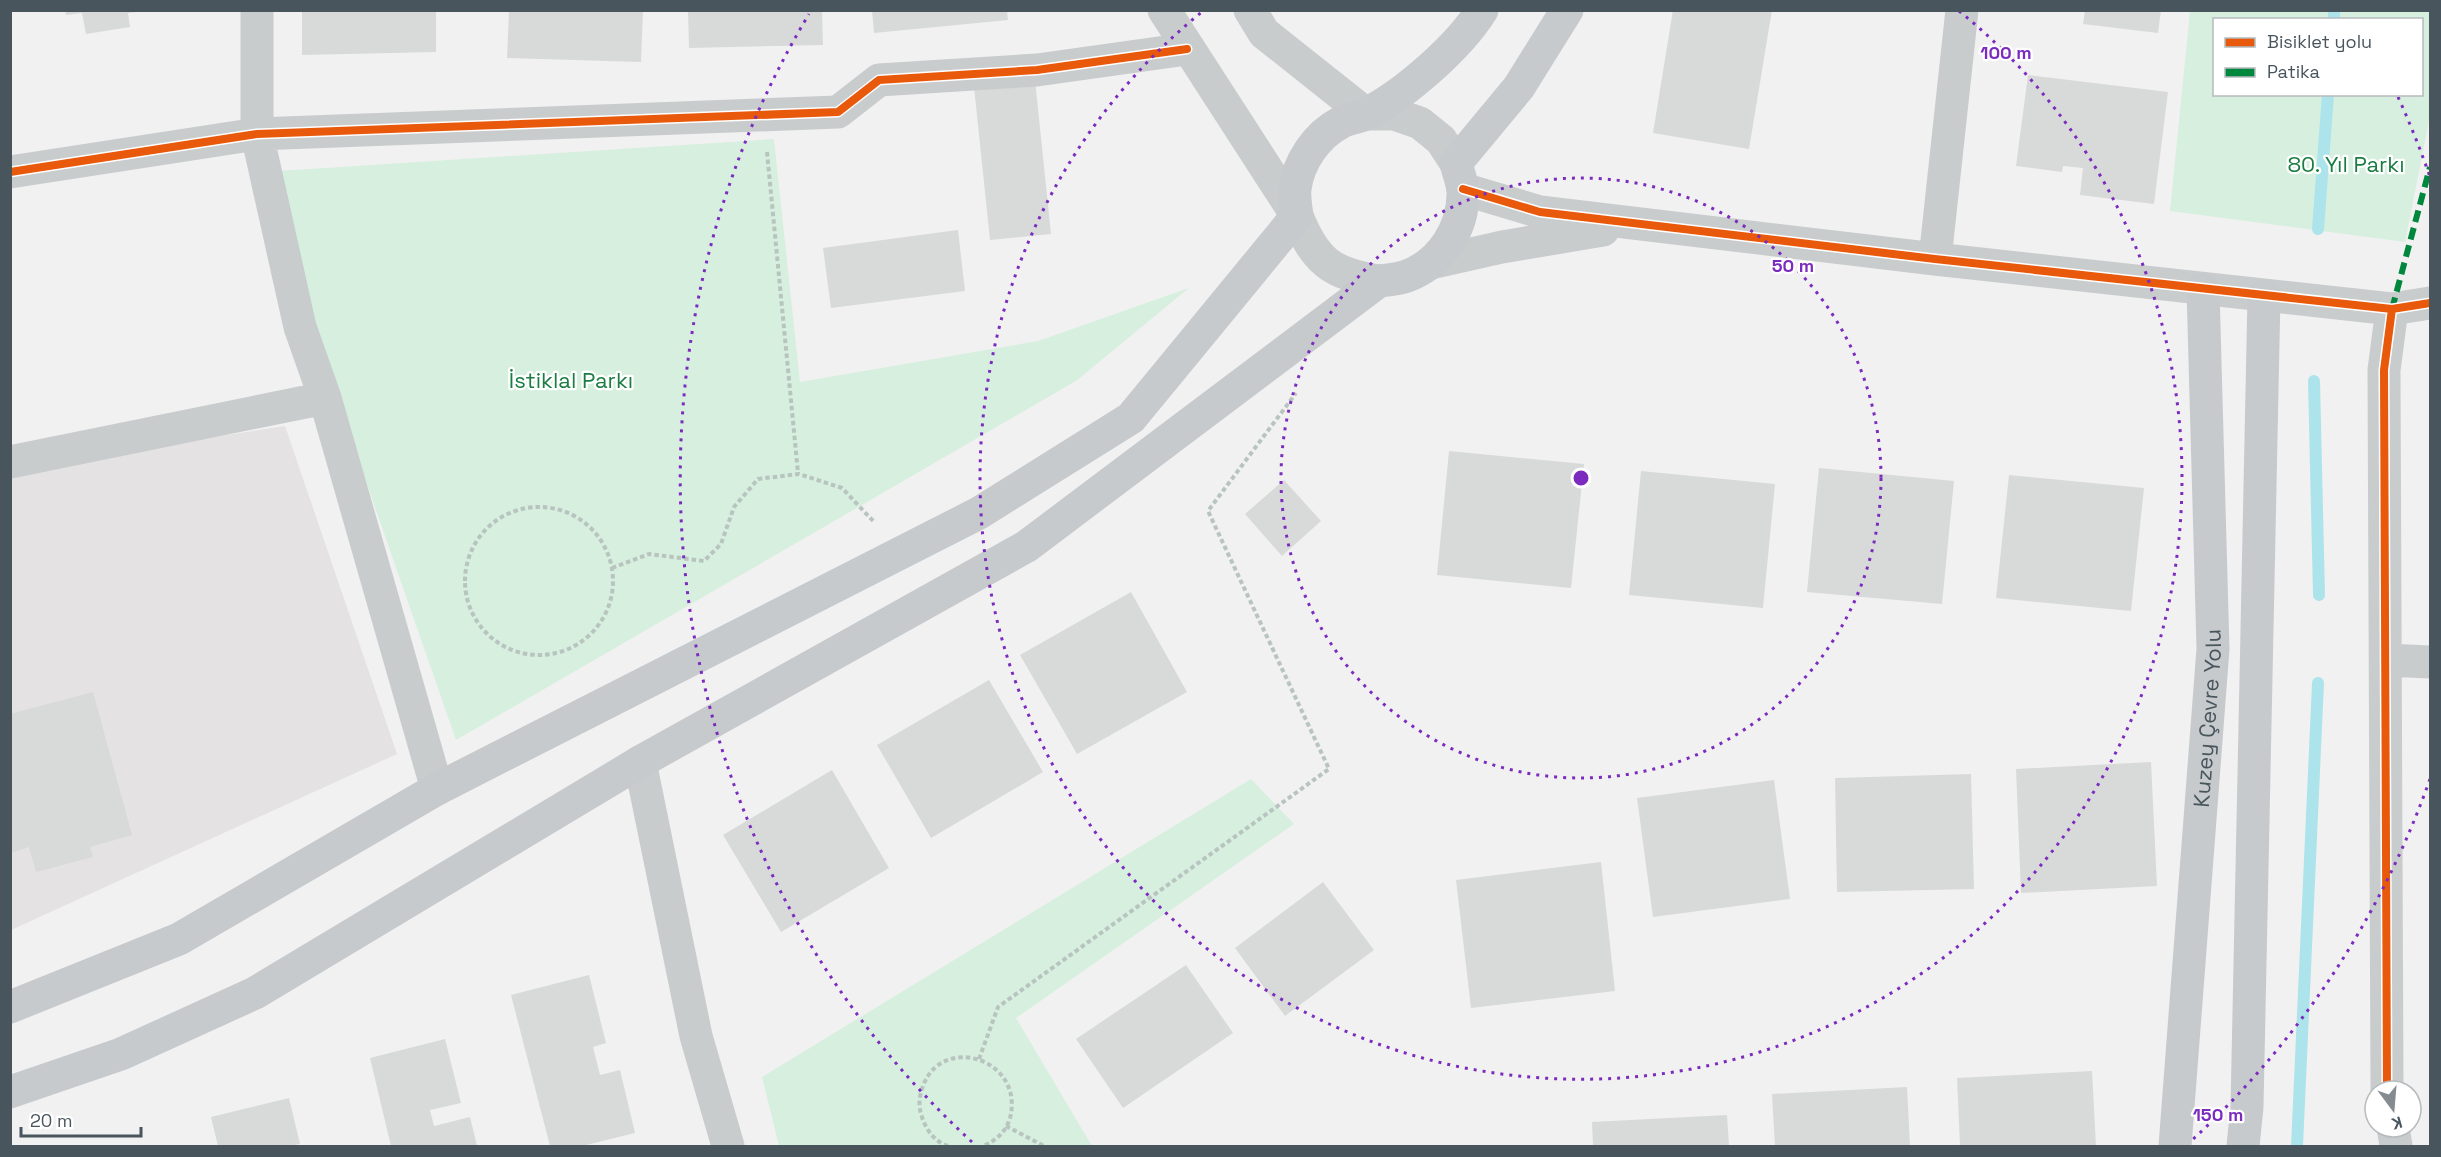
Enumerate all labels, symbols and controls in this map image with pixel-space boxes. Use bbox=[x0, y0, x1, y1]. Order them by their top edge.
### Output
legend bbox=[2213, 18, 2423, 96]
text: Bisiklet yolu bbox=[2267, 30, 2372, 53]
text: 100 m bbox=[1980, 41, 2032, 64]
text: Patika bbox=[2267, 60, 2320, 83]
park label: 80. Yıl Parkı bbox=[2287, 150, 2405, 178]
text: 50 m bbox=[1772, 254, 1814, 277]
park label: İstiklal Parkı bbox=[509, 366, 633, 394]
centre of rings bbox=[1571, 468, 1591, 488]
street label: Kuzey Çevre Yolu bbox=[2187, 629, 2227, 808]
north arrow bbox=[2363, 1079, 2423, 1139]
scale bar bbox=[21, 1100, 141, 1138]
text: 150 m bbox=[2193, 1103, 2243, 1126]
text: 20 m bbox=[30, 1109, 73, 1132]
text: K bbox=[2389, 1111, 2405, 1134]

